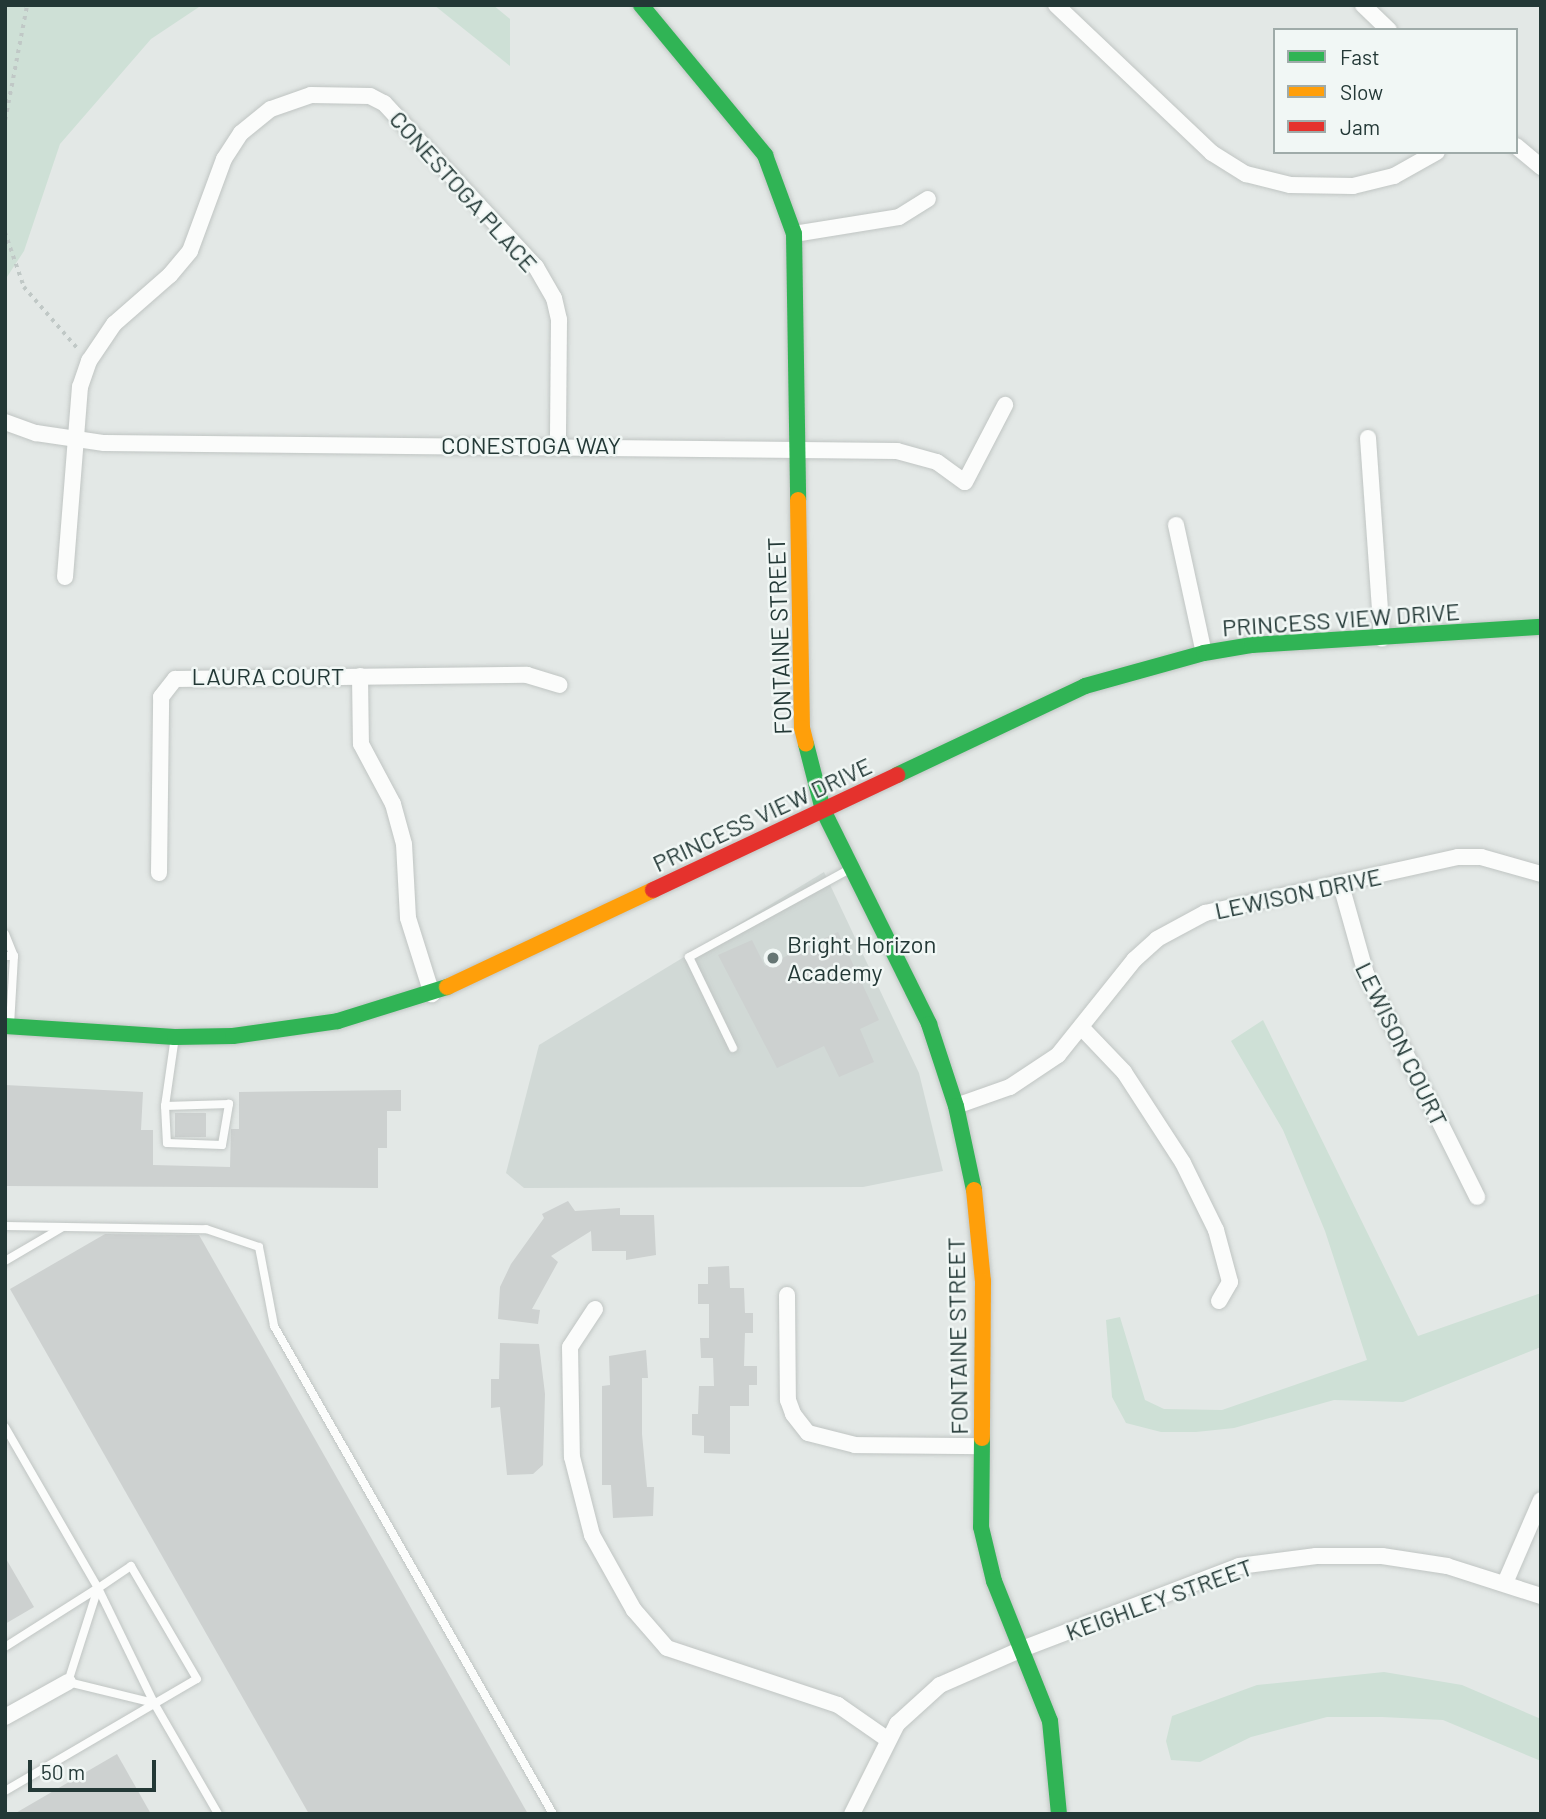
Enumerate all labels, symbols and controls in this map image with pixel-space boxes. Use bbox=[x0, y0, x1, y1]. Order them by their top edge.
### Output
legend bbox=[1273, 28, 1518, 154]
text: Fast bbox=[1340, 44, 1380, 69]
text: Slow bbox=[1340, 79, 1383, 104]
street label: CONESTOGA PLACE bbox=[384, 104, 544, 278]
text: Jam bbox=[1340, 114, 1380, 139]
street label: CONESTOGA WAY bbox=[441, 431, 621, 459]
street label: FONTAINE STREET bbox=[761, 537, 797, 735]
street label: PRINCESS VIEW DRIVE bbox=[1221, 596, 1461, 642]
street label: LAURA COURT bbox=[192, 662, 344, 690]
street label: PRINCESS VIEW DRIVE bbox=[648, 751, 876, 877]
street label: LEWISON DRIVE bbox=[1212, 861, 1384, 925]
place label: Bright Horizon Academy bbox=[787, 930, 937, 986]
marker: Bright Horizon Academy bbox=[765, 950, 781, 966]
street label: LEWISON COURT bbox=[1350, 957, 1454, 1131]
street label: FONTAINE STREET bbox=[941, 1237, 973, 1435]
street label: KEIGHLEY STREET bbox=[1062, 1552, 1256, 1646]
scale bar bbox=[32, 1745, 159, 1789]
text: 50 m bbox=[41, 1759, 85, 1784]

